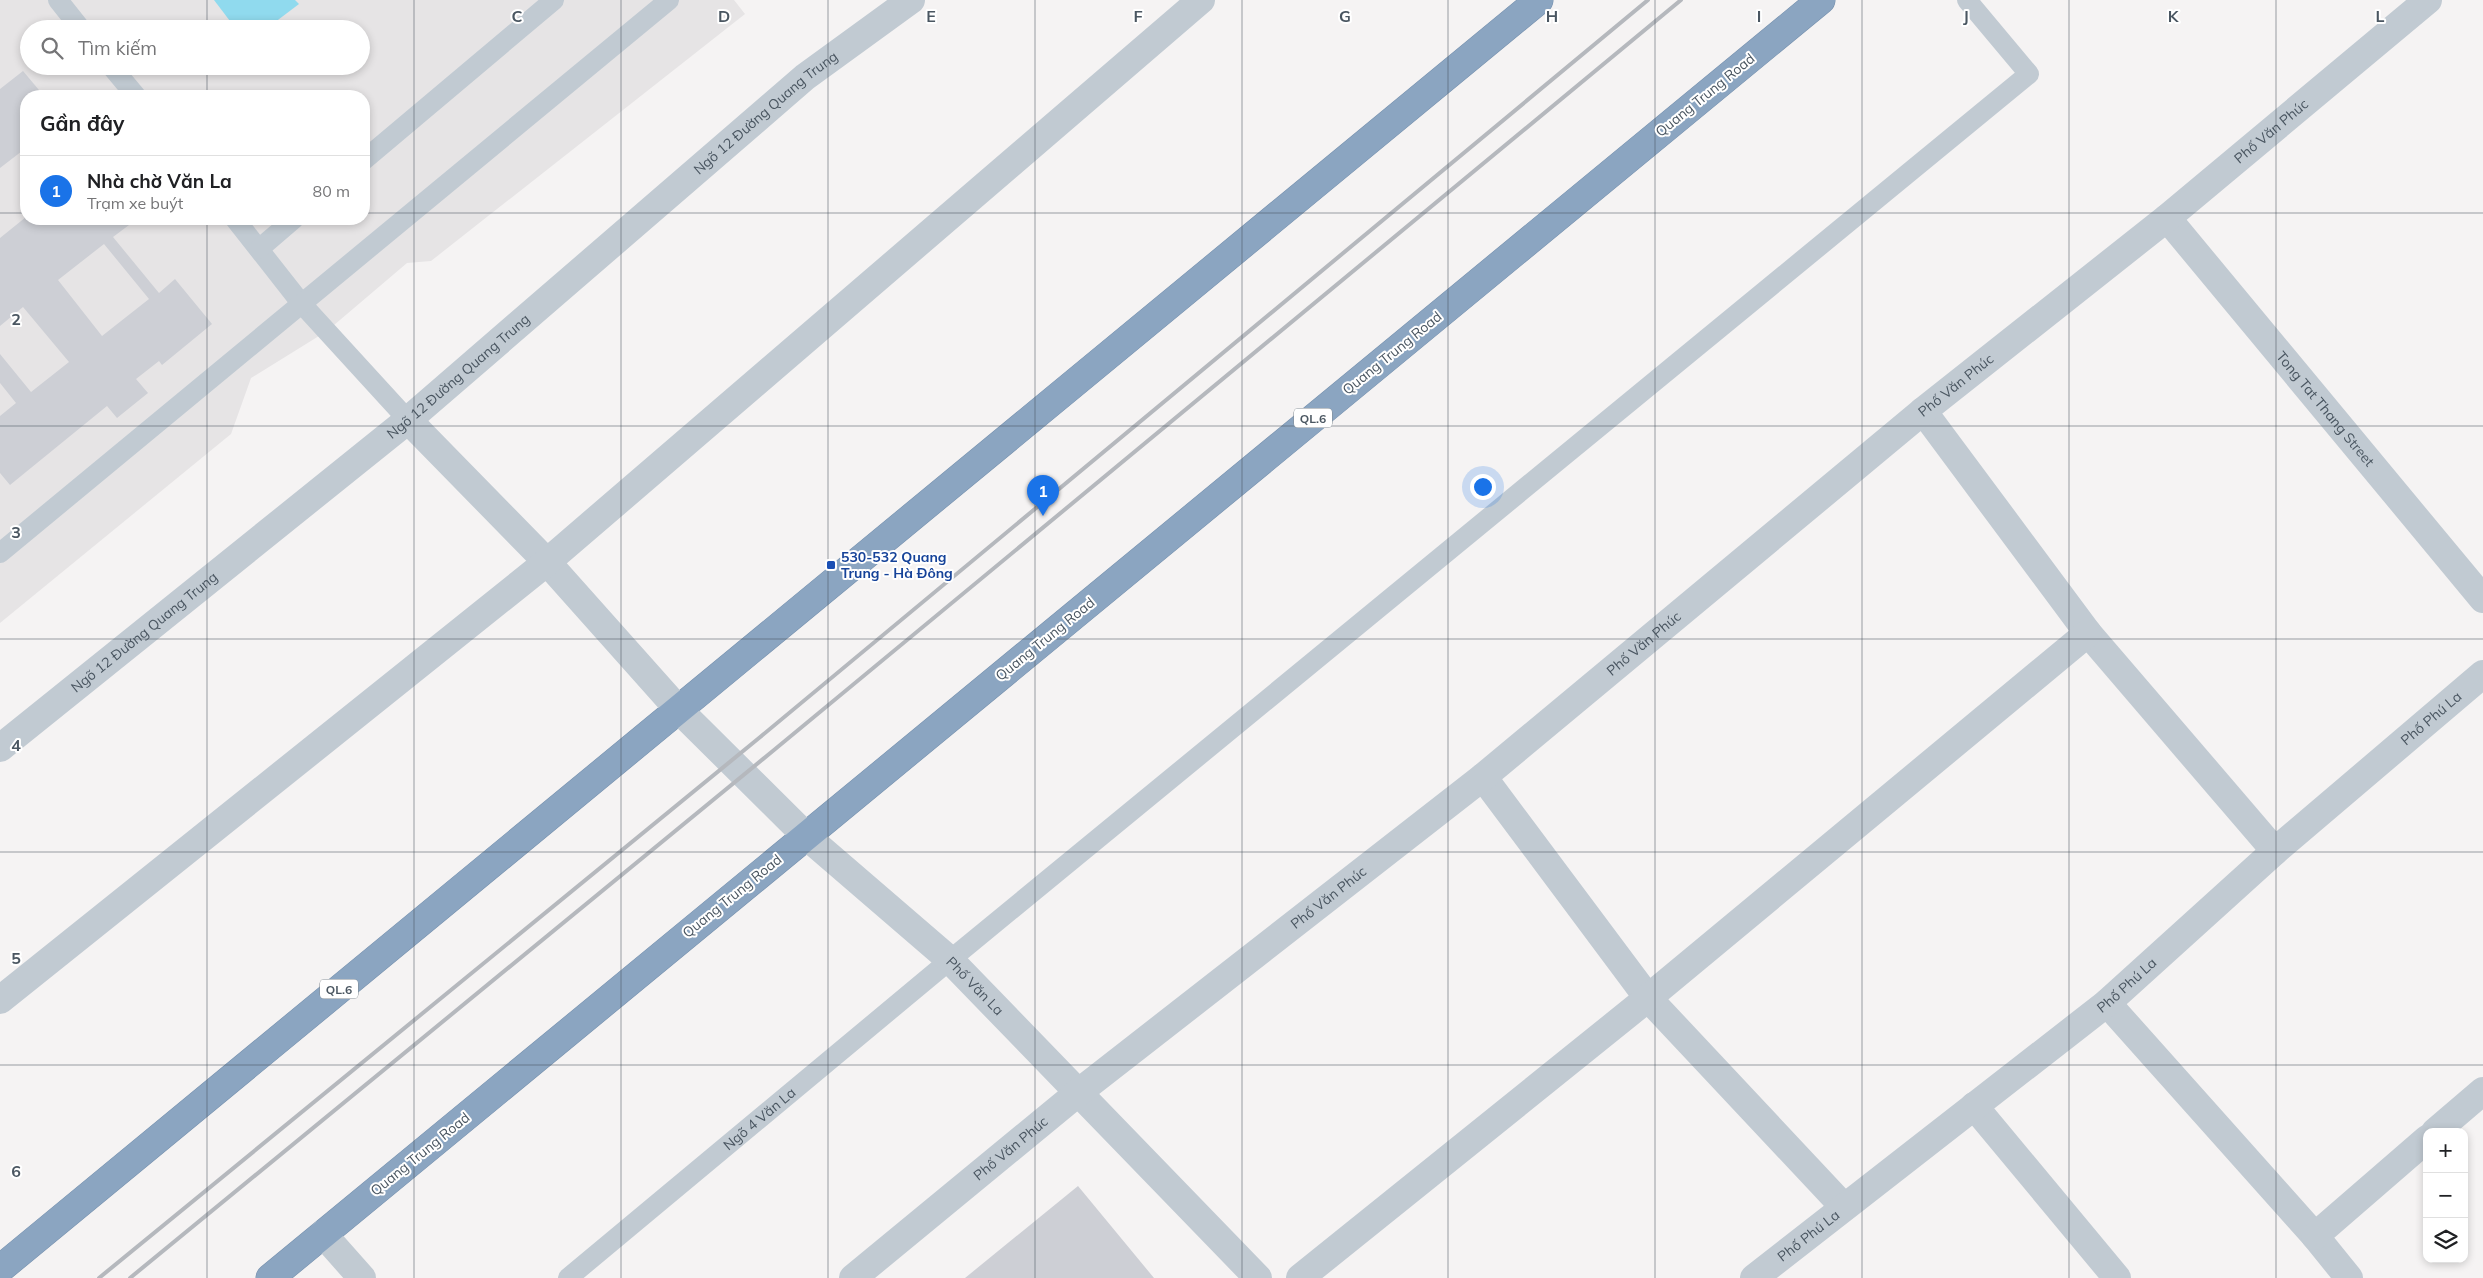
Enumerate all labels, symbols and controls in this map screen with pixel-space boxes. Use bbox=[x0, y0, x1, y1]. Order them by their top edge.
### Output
text: C bbox=[512, 6, 523, 26]
text: D bbox=[718, 6, 730, 26]
text: E bbox=[926, 6, 936, 26]
text: F bbox=[1133, 6, 1143, 26]
text: G bbox=[1339, 6, 1351, 26]
text: H bbox=[1546, 6, 1558, 26]
text: I bbox=[1757, 6, 1761, 26]
text: J bbox=[1963, 6, 1969, 26]
text: K bbox=[2168, 6, 2180, 26]
text: L bbox=[2376, 6, 2385, 26]
search box bbox=[20, 20, 370, 75]
icon: search bbox=[38, 34, 66, 62]
text: Tìm kiếm bbox=[78, 36, 157, 60]
street label: Ngõ 12 Đường Quang Trung bbox=[690, 47, 841, 178]
street label: Quang Trung Road bbox=[1652, 49, 1758, 141]
street label: Phố Văn Phúc bbox=[2230, 95, 2312, 167]
text: Gần đây bbox=[40, 110, 124, 136]
text: Nhà chờ Văn La bbox=[87, 169, 232, 193]
text: 1 bbox=[51, 181, 61, 201]
text: 80 m bbox=[313, 181, 350, 201]
text: Trạm xe buýt bbox=[87, 193, 183, 213]
street label: Quang Trung Road bbox=[1339, 307, 1445, 399]
text: 2 bbox=[11, 309, 21, 329]
street label: Ngõ 12 Đường Quang Trung bbox=[383, 310, 533, 443]
street label: Tong Tat Thang Street bbox=[2272, 348, 2378, 470]
street label: Phố Văn Phúc bbox=[1914, 350, 1997, 421]
road number: QL.6 bbox=[1294, 408, 1332, 428]
your location bbox=[1470, 474, 1496, 500]
pin: 1 bbox=[1027, 475, 1059, 516]
text: 3 bbox=[11, 522, 21, 542]
place label: 530-532 Quang Trung - Hà Đông bbox=[841, 548, 953, 582]
marker: 530-532 Quang Trung - Hà Đông bbox=[825, 559, 837, 571]
street label: Ngõ 12 Đường Quang Trung bbox=[67, 568, 221, 696]
street label: Quang Trung Road bbox=[992, 593, 1098, 685]
street label: Phố Văn Phúc bbox=[1603, 607, 1685, 679]
street label: Phố Phú La bbox=[2397, 687, 2465, 749]
text: 4 bbox=[11, 735, 21, 755]
street label: Quang Trung Road bbox=[679, 850, 785, 942]
street label: Phố Văn Phúc bbox=[1287, 862, 1370, 933]
text: 5 bbox=[11, 948, 21, 968]
street label: Phố Văn La bbox=[942, 953, 1008, 1019]
street label: Phố Phú La bbox=[2093, 954, 2160, 1017]
road number: QL.6 bbox=[320, 980, 358, 999]
street label: Ngõ 4 Văn La bbox=[720, 1083, 799, 1154]
street label: Quang Trung Road bbox=[367, 1108, 473, 1200]
street label: Phố Văn Phúc bbox=[970, 1112, 1052, 1184]
map controls bbox=[2423, 1128, 2468, 1263]
button: + bbox=[2423, 1128, 2468, 1173]
text: 6 bbox=[11, 1161, 21, 1181]
button: − bbox=[2423, 1173, 2468, 1218]
street label: Phố Phú La bbox=[1774, 1206, 1843, 1265]
button: layers bbox=[2423, 1218, 2468, 1263]

